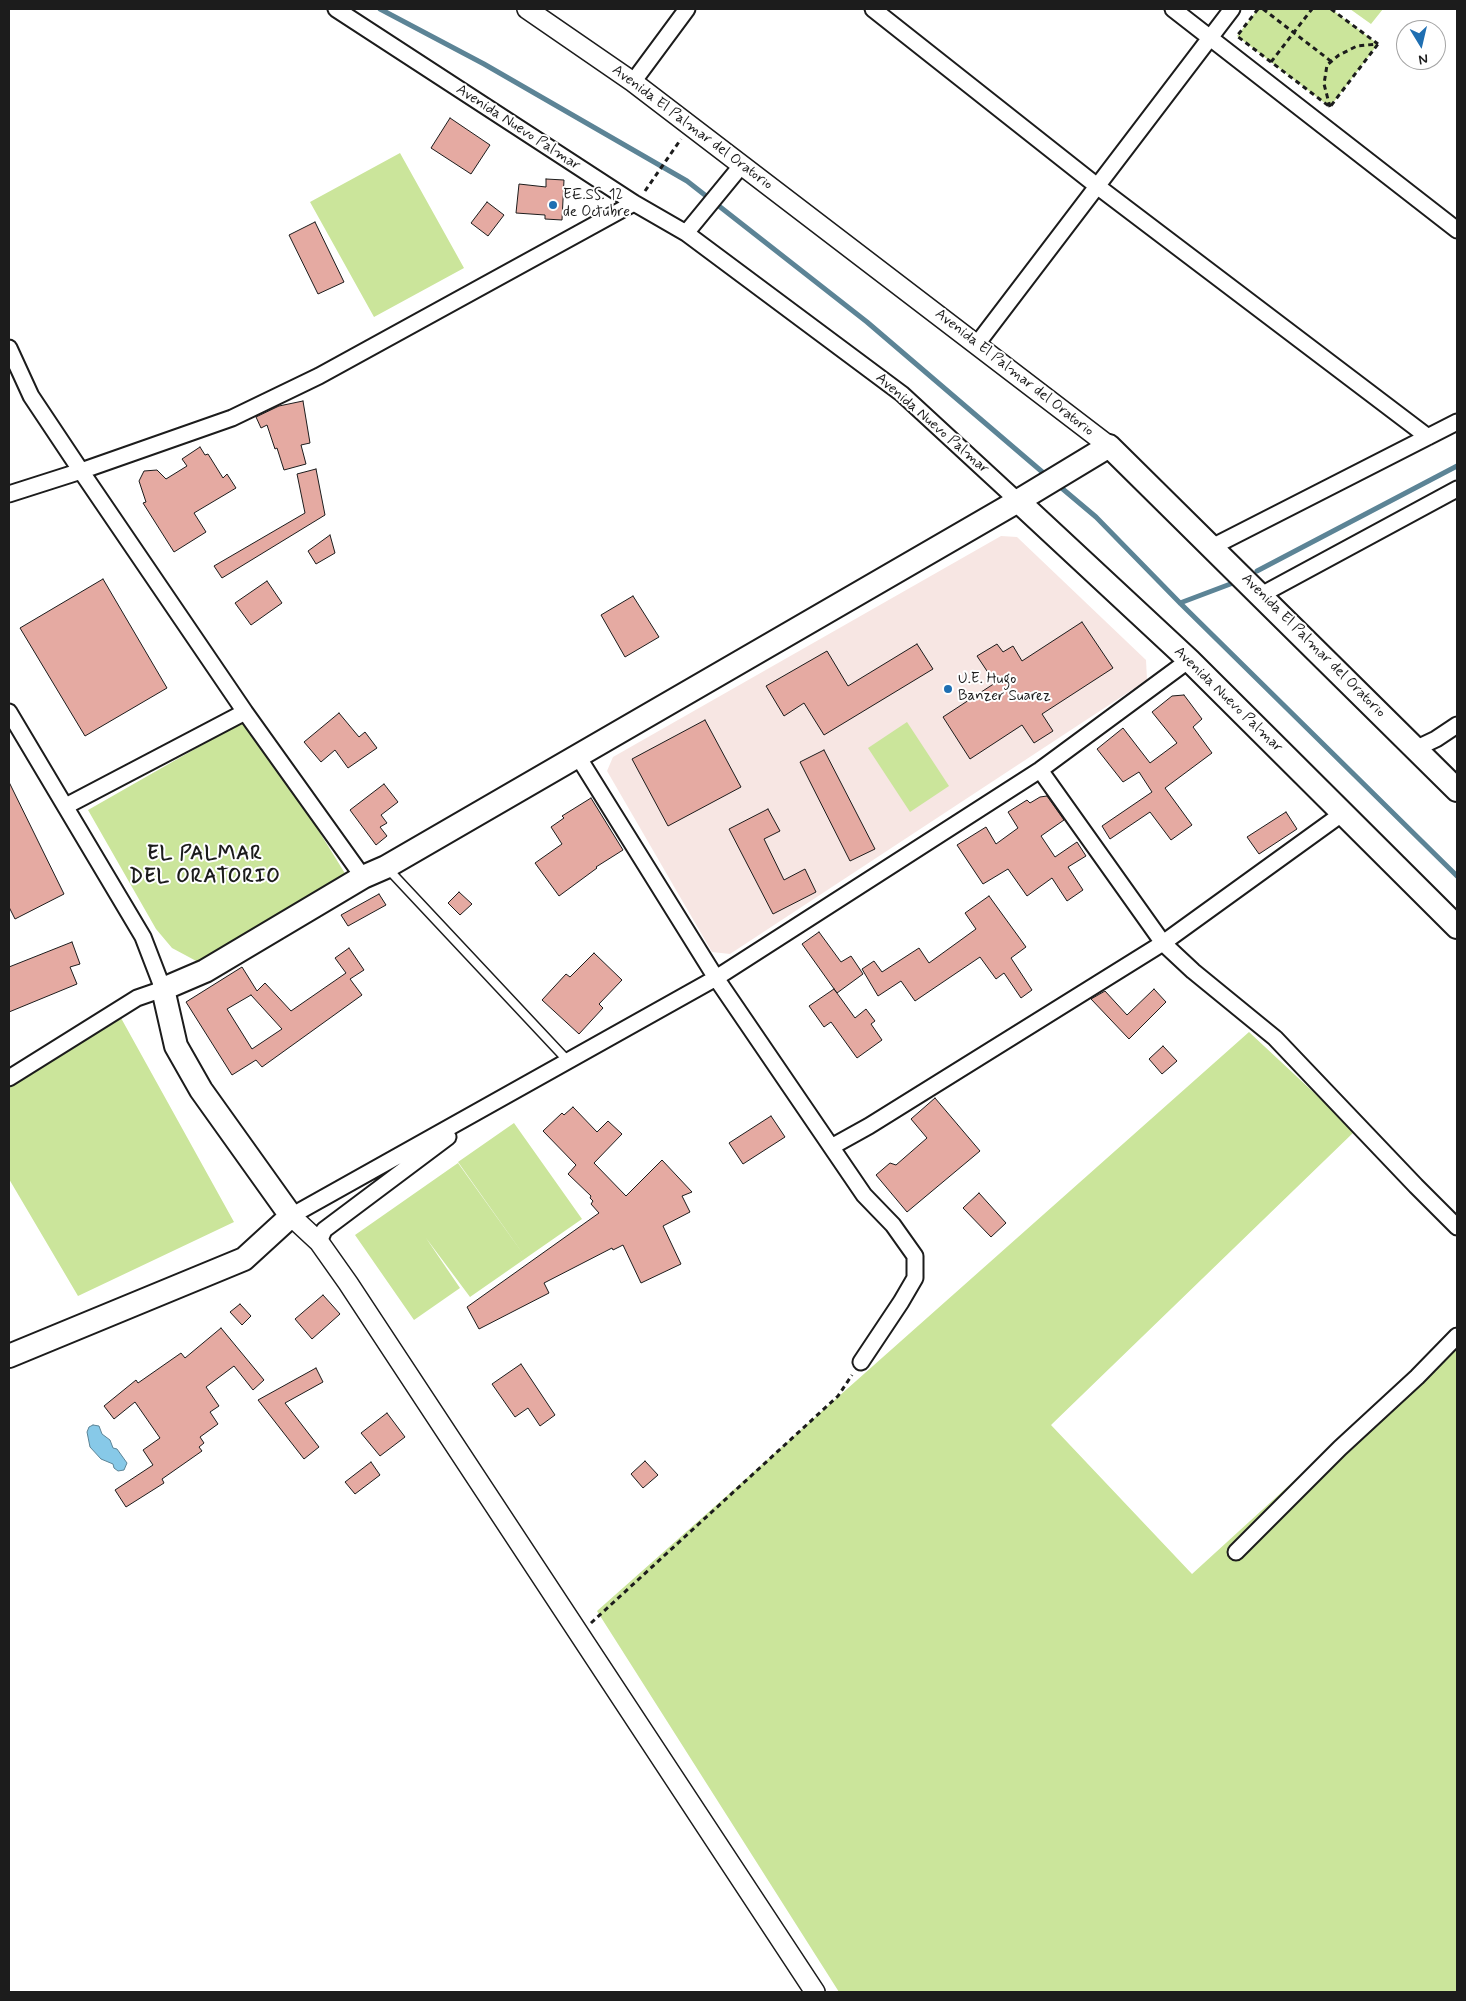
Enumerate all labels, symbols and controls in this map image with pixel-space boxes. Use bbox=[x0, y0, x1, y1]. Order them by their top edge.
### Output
north arrow bbox=[1396, 20, 1446, 70]
text: N bbox=[1417, 49, 1429, 68]
street label: Avenida El Palmar del Oratorio bbox=[608, 62, 776, 194]
street label: Avenida Nuevo Palmar bbox=[452, 81, 584, 175]
place label: EE.SS. 12 de Octubre bbox=[563, 187, 630, 222]
marker: EE.SS. 12 de Octubre bbox=[547, 199, 559, 211]
street label: Avenida El Palmar del Oratorio bbox=[931, 305, 1097, 441]
street label: Avenida Nuevo Palmar bbox=[871, 370, 993, 478]
street label: Avenida El Palmar del Oratorio bbox=[1237, 570, 1389, 722]
street label: Avenida Nuevo Palmar bbox=[1170, 643, 1286, 757]
place label: U.E. Hugo Banzer Suarez bbox=[958, 671, 1051, 706]
marker: U.E. Hugo Banzer Suarez bbox=[942, 683, 954, 695]
district label: EL PALMAR DEL ORATORIO bbox=[128, 843, 282, 890]

